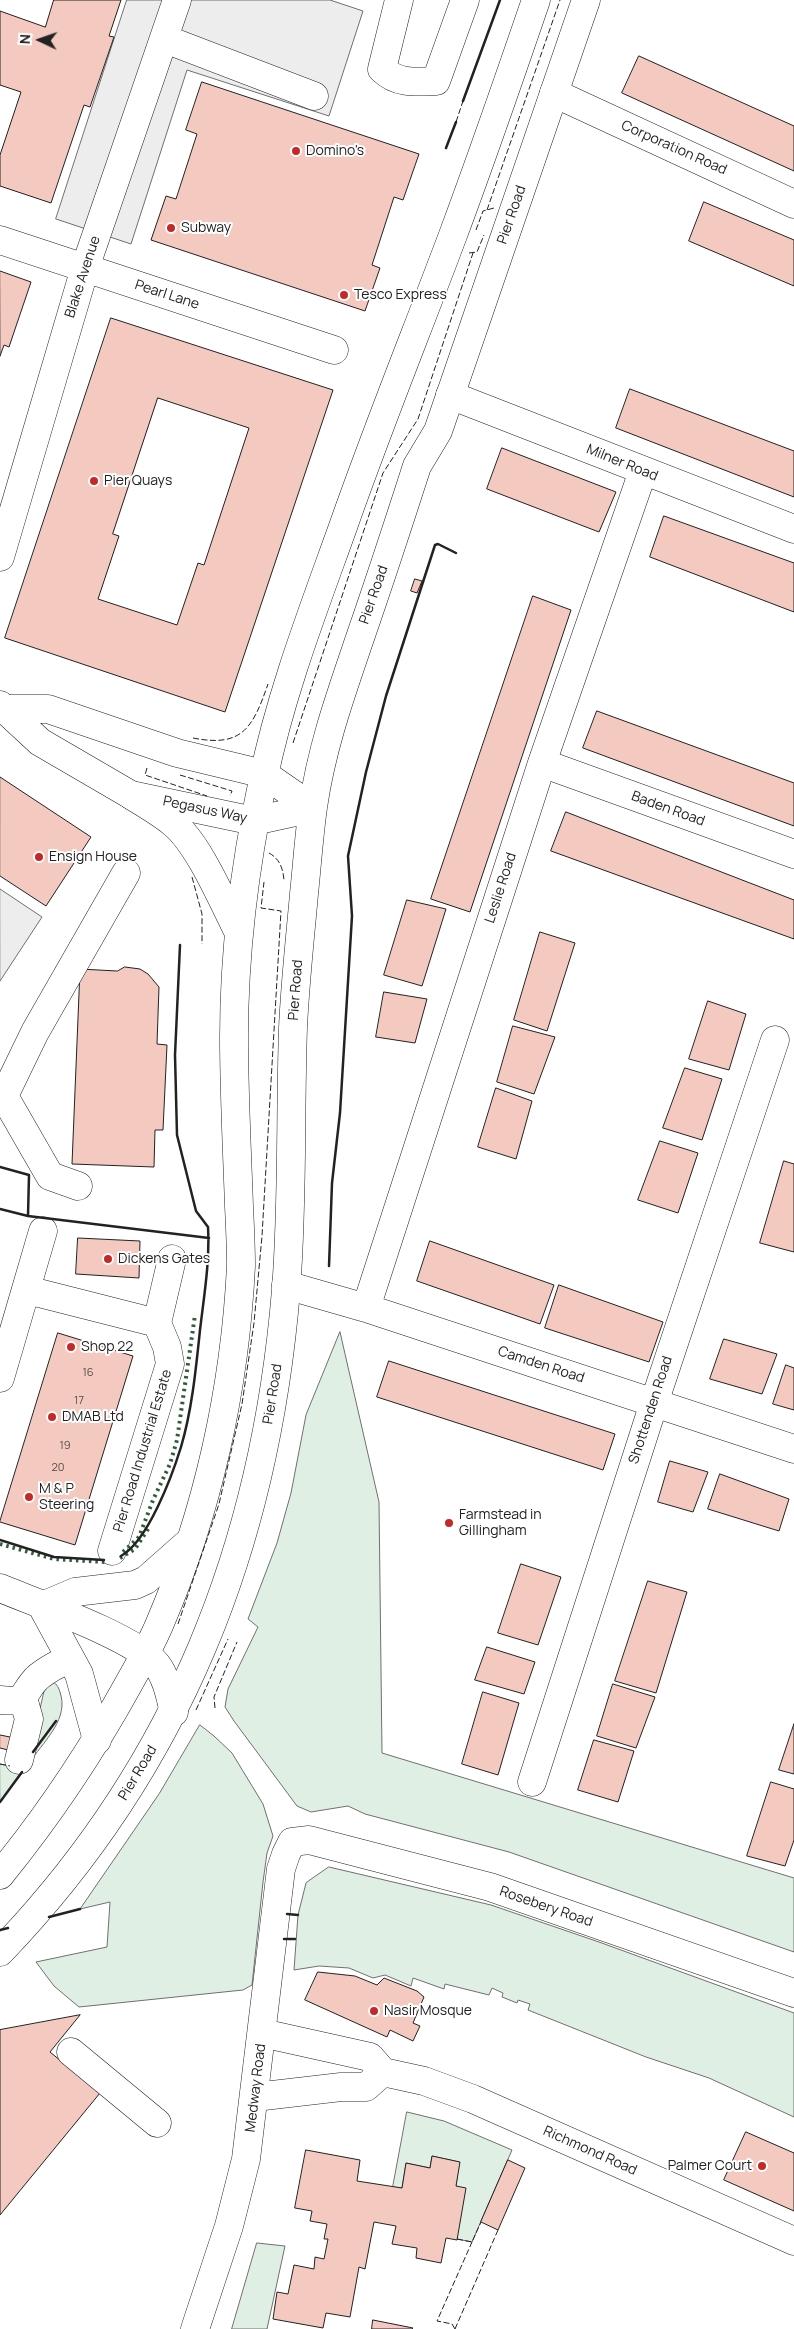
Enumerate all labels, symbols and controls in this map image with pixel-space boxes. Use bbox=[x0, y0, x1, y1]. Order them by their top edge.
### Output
north arrow bbox=[15, 15, 65, 65]
text: N bbox=[15, 34, 34, 45]
street label: Corporation Road bbox=[619, 117, 729, 179]
place label: Domino's bbox=[306, 143, 364, 159]
marker: Domino's bbox=[290, 145, 302, 157]
street label: Pier Road bbox=[494, 183, 530, 247]
place label: Subway bbox=[181, 220, 231, 236]
marker: Subway bbox=[165, 222, 177, 234]
street label: Blake Avenue bbox=[62, 234, 104, 320]
street label: Pearl Lane bbox=[133, 277, 201, 313]
place label: Tesco Express bbox=[354, 287, 447, 303]
marker: Tesco Express bbox=[338, 289, 350, 301]
street label: Milner Road bbox=[584, 441, 660, 485]
place label: Pier Quays bbox=[104, 473, 172, 489]
marker: Pier Quays bbox=[88, 475, 100, 487]
street label: Pier Road bbox=[356, 563, 392, 627]
street label: Baden Road bbox=[629, 788, 707, 830]
street label: Pegasus Way bbox=[161, 793, 249, 827]
place label: Ensign House bbox=[49, 849, 137, 865]
marker: Ensign House bbox=[33, 851, 45, 863]
street label: Leslie Road bbox=[482, 851, 520, 925]
street label: Pier Road bbox=[285, 959, 307, 1021]
place label: Dickens Gates bbox=[118, 1251, 210, 1267]
marker: Dickens Gates bbox=[102, 1253, 114, 1265]
place label: Shop 22 bbox=[81, 1339, 133, 1355]
marker: Shop 22 bbox=[65, 1341, 77, 1353]
street label: Camden Road bbox=[496, 1343, 586, 1387]
street label: Shottenden Road bbox=[626, 1354, 676, 1466]
street label: Pier Road bbox=[260, 1363, 286, 1425]
house number: 16 bbox=[82, 1366, 94, 1380]
street label: Pier Road Industrial Estate bbox=[110, 1368, 176, 1534]
house number: 17 bbox=[74, 1394, 84, 1408]
place label: DMAB Ltd bbox=[62, 1409, 124, 1425]
marker: DMAB Ltd bbox=[46, 1411, 58, 1423]
house number: 19 bbox=[59, 1439, 71, 1453]
house number: 20 bbox=[52, 1461, 64, 1475]
place label: M & P Steering bbox=[39, 1481, 94, 1514]
marker: M & P Steering bbox=[23, 1491, 35, 1503]
place label: Farmstead in Gillingham bbox=[459, 1507, 542, 1540]
marker: Farmstead in Gillingham bbox=[443, 1517, 455, 1529]
street label: Pier Road bbox=[115, 1743, 161, 1803]
street label: Rosebery Road bbox=[497, 1883, 595, 1931]
place label: Nasir Mosque bbox=[384, 2003, 472, 2019]
marker: Nasir Mosque bbox=[368, 2005, 380, 2017]
street label: Medway Road bbox=[242, 2043, 270, 2133]
street label: Richmond Road bbox=[541, 2123, 639, 2179]
place label: Palmer Court bbox=[668, 2158, 752, 2174]
marker: Palmer Court bbox=[756, 2160, 768, 2172]

